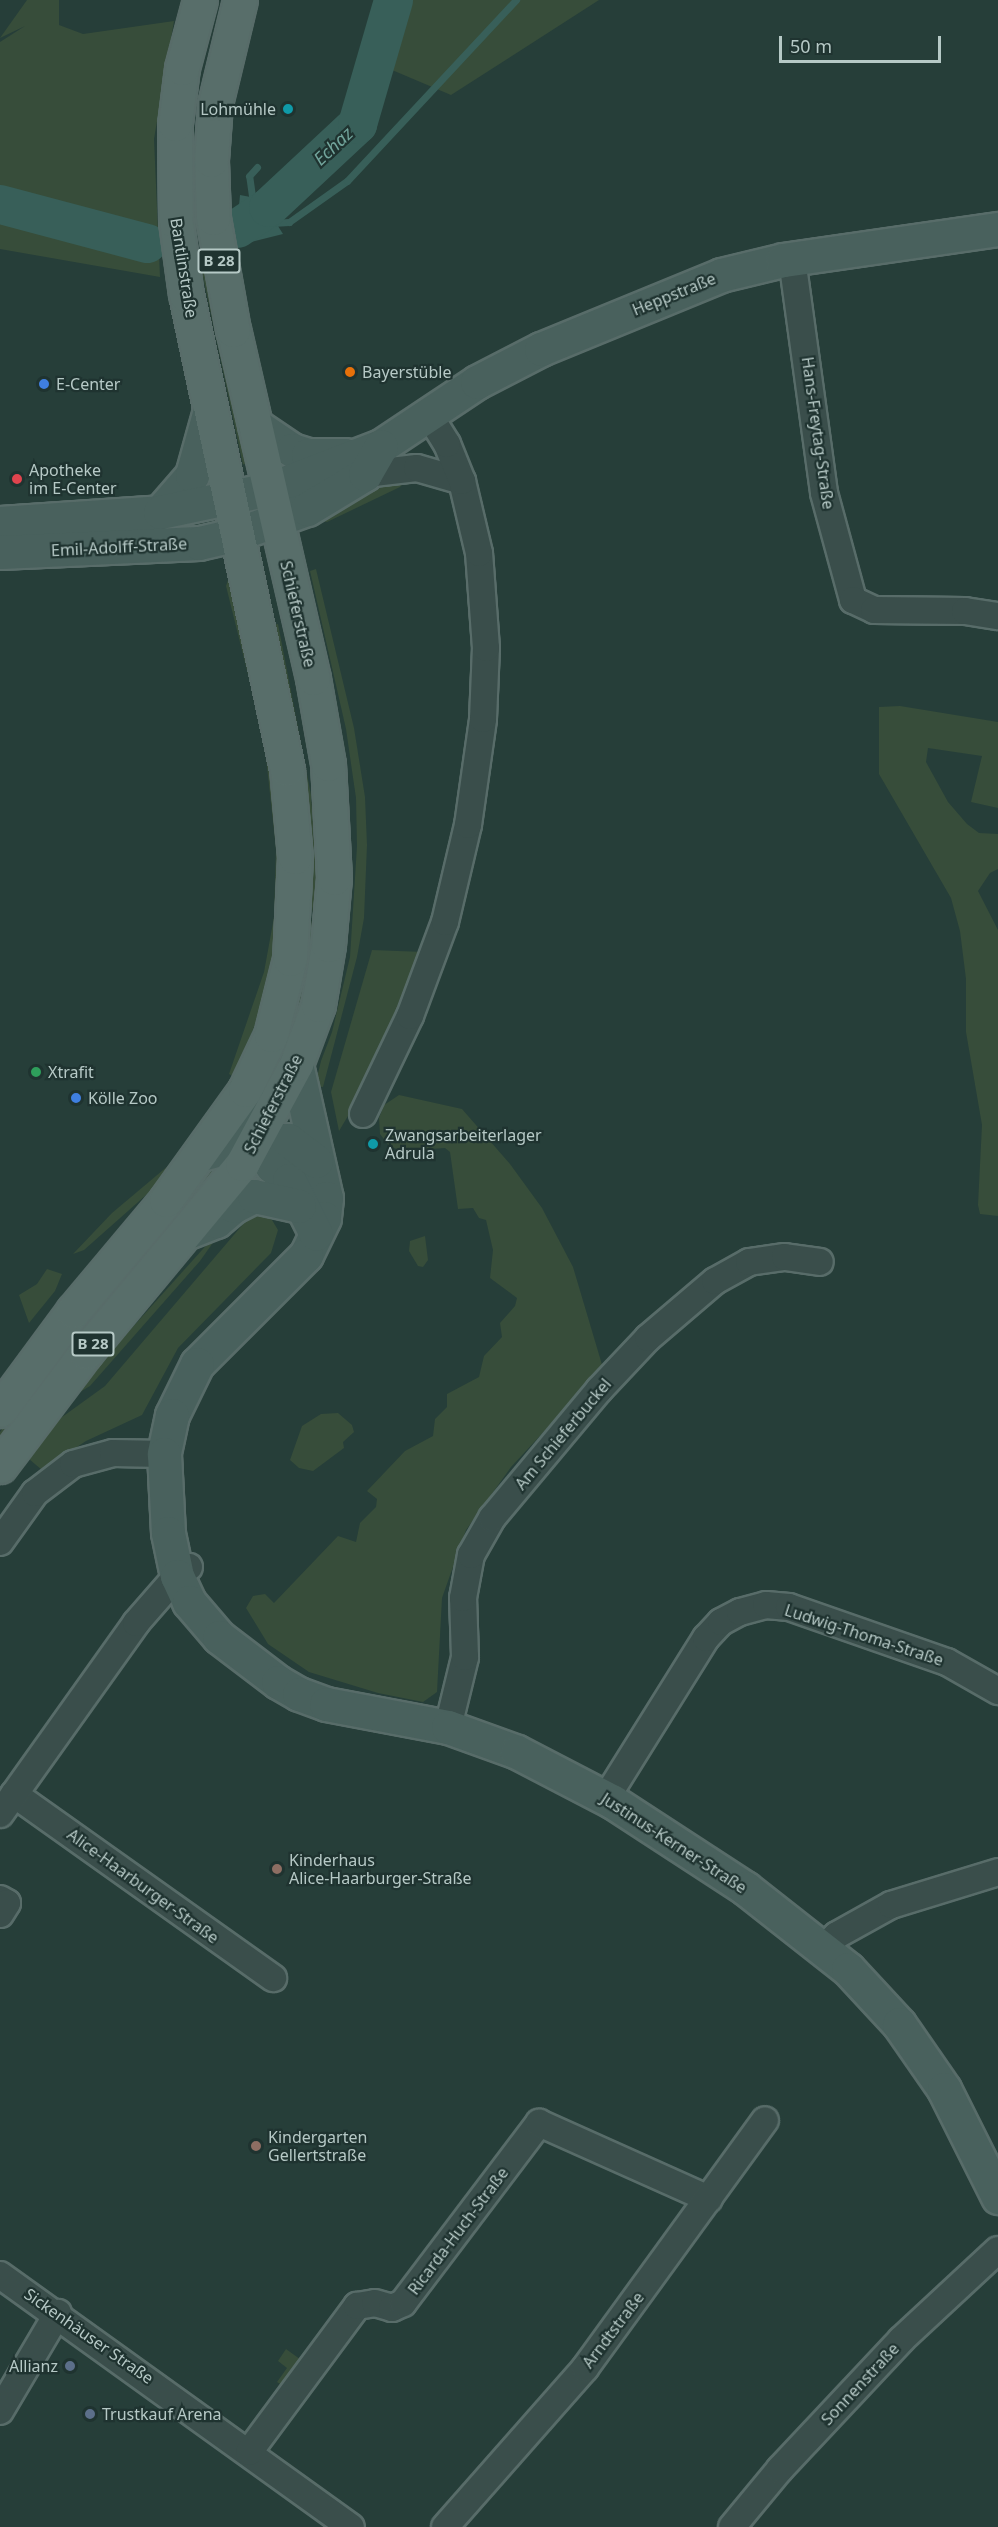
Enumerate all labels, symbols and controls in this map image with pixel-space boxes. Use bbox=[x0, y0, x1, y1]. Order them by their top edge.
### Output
scale bar bbox=[782, 24, 944, 62]
text: 50 m bbox=[790, 34, 832, 58]
place label: Lohmühle bbox=[200, 99, 276, 119]
marker: Lohmühle bbox=[281, 102, 295, 116]
water label: Echaz bbox=[309, 122, 357, 170]
street label: Bantlinstraße bbox=[167, 217, 201, 319]
road number: B 28 bbox=[196, 249, 242, 273]
street label: Heppstraße bbox=[629, 269, 719, 319]
street label: Hans-Freytag-Straße bbox=[798, 356, 838, 510]
place label: Bayerstüble bbox=[362, 362, 451, 382]
marker: Bayerstüble bbox=[343, 365, 357, 379]
place label: E-Center bbox=[56, 374, 120, 394]
marker: E-Center bbox=[37, 377, 51, 391]
place label: Apotheke im E-Center bbox=[29, 460, 117, 498]
marker: Apotheke im E-Center bbox=[10, 472, 24, 486]
street label: Emil-Adolff-Straße bbox=[50, 534, 188, 560]
street label: Schieferstraße bbox=[276, 559, 320, 669]
street label: Schieferstraße bbox=[240, 1051, 306, 1157]
place label: Xtrafit bbox=[48, 1062, 94, 1082]
marker: Xtrafit bbox=[29, 1065, 43, 1079]
place label: Kölle Zoo bbox=[88, 1088, 158, 1108]
marker: Kölle Zoo bbox=[69, 1091, 83, 1105]
place label: Zwangsarbeiterlager Adrula bbox=[385, 1125, 542, 1163]
marker: Zwangsarbeiterlager Adrula bbox=[366, 1137, 380, 1151]
road number: B 28 bbox=[70, 1332, 116, 1356]
street label: Am Schieferbuckel bbox=[511, 1375, 615, 1493]
street label: Ludwig-Thoma-Straße bbox=[782, 1600, 946, 1670]
street label: Justinus-Kerner-Straße bbox=[598, 1789, 750, 1897]
street label: Alice-Haarburger-Straße bbox=[64, 1825, 222, 1947]
place label: Kinderhaus Alice-Haarburger-Straße bbox=[289, 1850, 471, 1888]
marker: Kinderhaus Alice-Haarburger-Straße bbox=[270, 1862, 284, 1876]
place label: Kindergarten Gellertstraße bbox=[268, 2127, 367, 2165]
marker: Kindergarten Gellertstraße bbox=[249, 2139, 263, 2153]
street label: Ricarda-Huch-Straße bbox=[404, 2164, 512, 2298]
street label: Sickenhäuser Straße bbox=[21, 2284, 157, 2388]
street label: Arndtstraße bbox=[578, 2288, 648, 2372]
street label: Sonnenstraße bbox=[817, 2339, 903, 2429]
place label: Allianz bbox=[9, 2356, 58, 2376]
marker: Allianz bbox=[63, 2359, 77, 2373]
place label: Trustkauf Arena bbox=[102, 2404, 222, 2424]
marker: Trustkauf Arena bbox=[83, 2407, 97, 2421]

